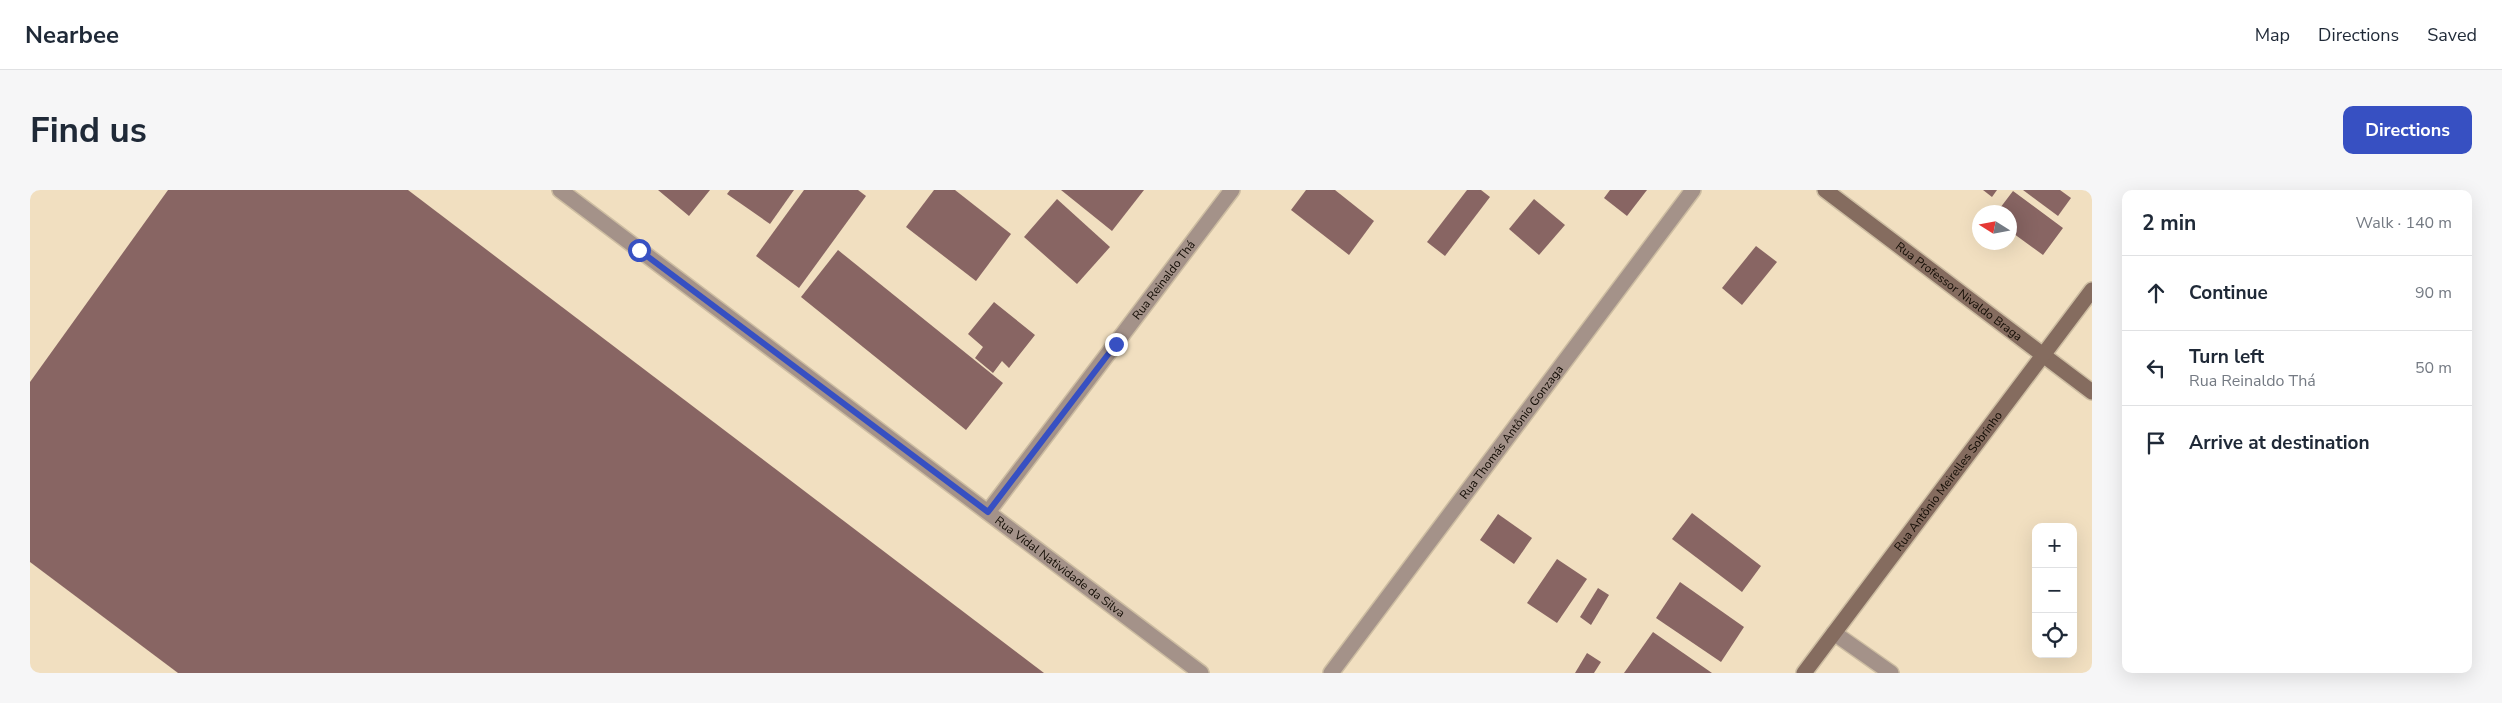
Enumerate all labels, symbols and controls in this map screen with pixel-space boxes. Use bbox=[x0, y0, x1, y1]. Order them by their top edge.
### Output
text: Nearbee bbox=[25, 19, 119, 51]
text: Map bbox=[2255, 23, 2290, 47]
text: Directions bbox=[2318, 23, 2399, 47]
text: Saved bbox=[2427, 23, 2477, 47]
button: Directions bbox=[2343, 106, 2472, 154]
text: Find us bbox=[30, 107, 147, 154]
north arrow bbox=[1972, 205, 2017, 250]
text: 2 min bbox=[2142, 209, 2196, 237]
text: Walk · 140 m bbox=[2356, 212, 2452, 234]
street label: Rua Reinaldo Thá bbox=[1129, 237, 1199, 323]
street label: Rua Professor Nivaldo Braga bbox=[1892, 238, 2026, 345]
route start bbox=[628, 239, 651, 262]
icon: ahead bbox=[2142, 279, 2170, 307]
text: Continue bbox=[2189, 280, 2268, 306]
text: 90 m bbox=[2415, 282, 2452, 304]
route end bbox=[1105, 333, 1128, 356]
text: Turn left bbox=[2189, 344, 2264, 370]
icon: left bbox=[2142, 354, 2170, 382]
text: 50 m bbox=[2415, 357, 2452, 379]
street label: Rua Thomás Antônio Gonzaga bbox=[1456, 362, 1567, 502]
text: Rua Reinaldo Thá bbox=[2189, 370, 2316, 392]
street label: Rua Antônio Meirelles Sobrinho bbox=[1890, 408, 2006, 554]
icon: arrive bbox=[2142, 429, 2170, 457]
text: Arrive at destination bbox=[2189, 430, 2370, 456]
street label: Rua Vidal Natividade da Silva bbox=[992, 512, 1128, 621]
map controls bbox=[2032, 523, 2077, 658]
button: + bbox=[2032, 523, 2077, 568]
button: − bbox=[2032, 568, 2077, 613]
button: locate bbox=[2032, 613, 2077, 658]

